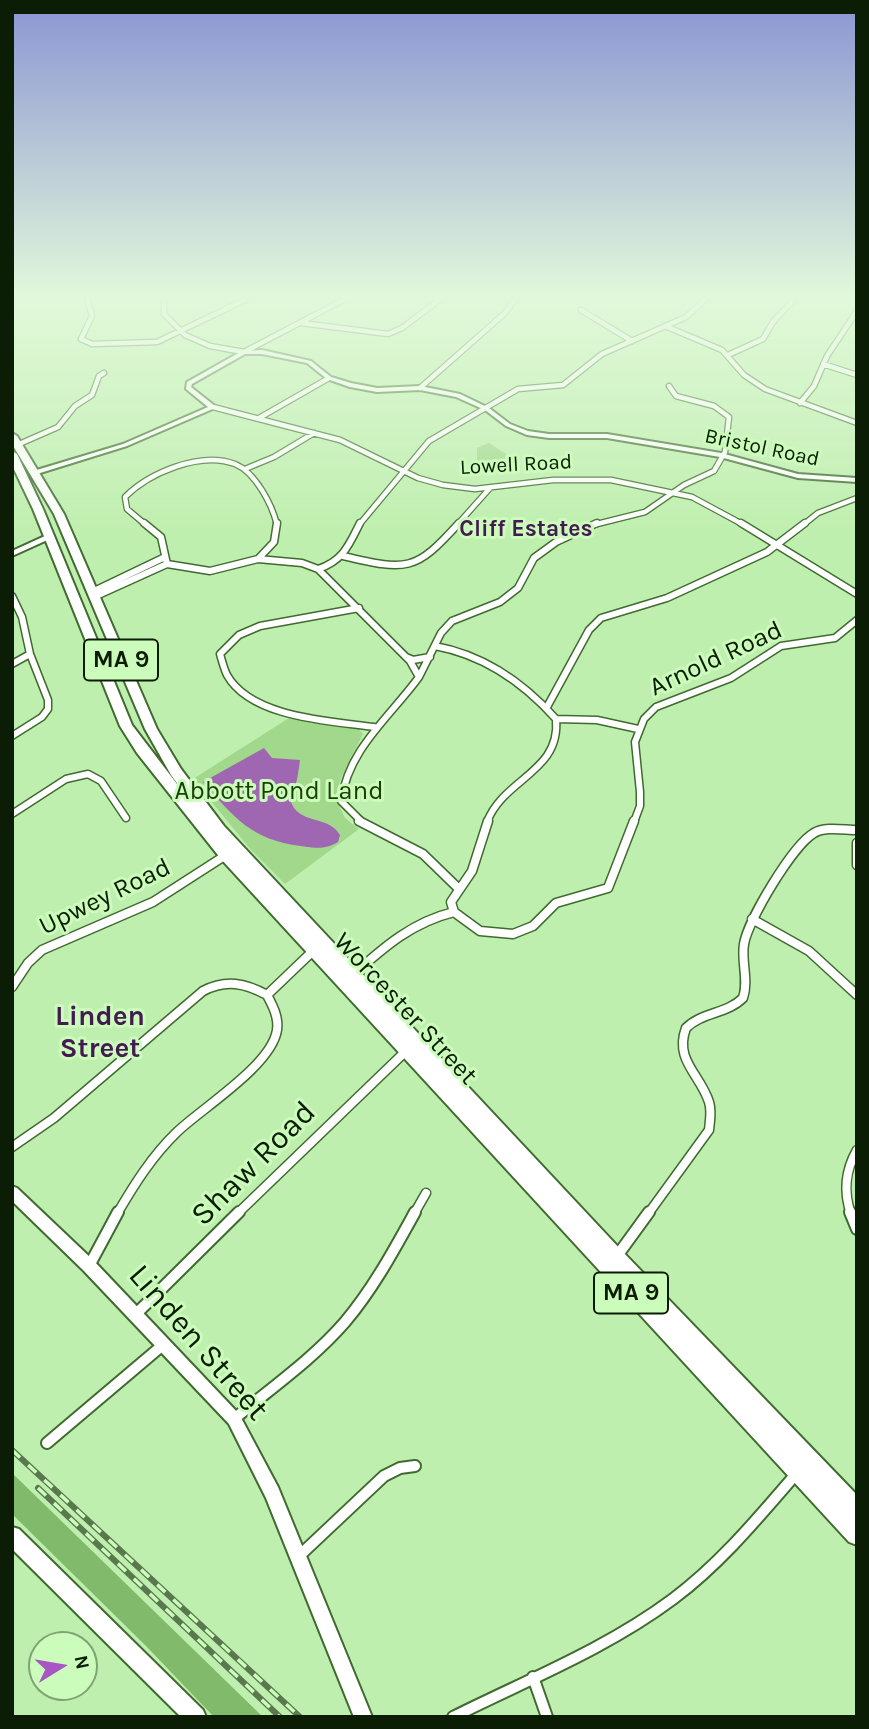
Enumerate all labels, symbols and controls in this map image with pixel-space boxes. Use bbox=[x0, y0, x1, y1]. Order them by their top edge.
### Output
street label: Bristol Road bbox=[702, 424, 822, 472]
street label: Lowell Road bbox=[459, 449, 573, 481]
district label: Cliff Estates bbox=[459, 515, 593, 543]
street label: Arnold Road bbox=[645, 615, 787, 703]
road number: MA 9 bbox=[84, 640, 158, 680]
park label: Abbott Pond Land bbox=[174, 776, 384, 808]
street label: Upwey Road bbox=[34, 852, 176, 942]
street label: Worcester Street bbox=[327, 926, 483, 1092]
district label: Linden Street bbox=[55, 1000, 145, 1066]
street label: Shaw Road bbox=[184, 1094, 324, 1234]
street label: Linden Street bbox=[120, 1257, 276, 1429]
road number: MA 9 bbox=[594, 1273, 668, 1314]
north arrow bbox=[28, 1631, 98, 1701]
text: N bbox=[70, 1654, 94, 1671]

